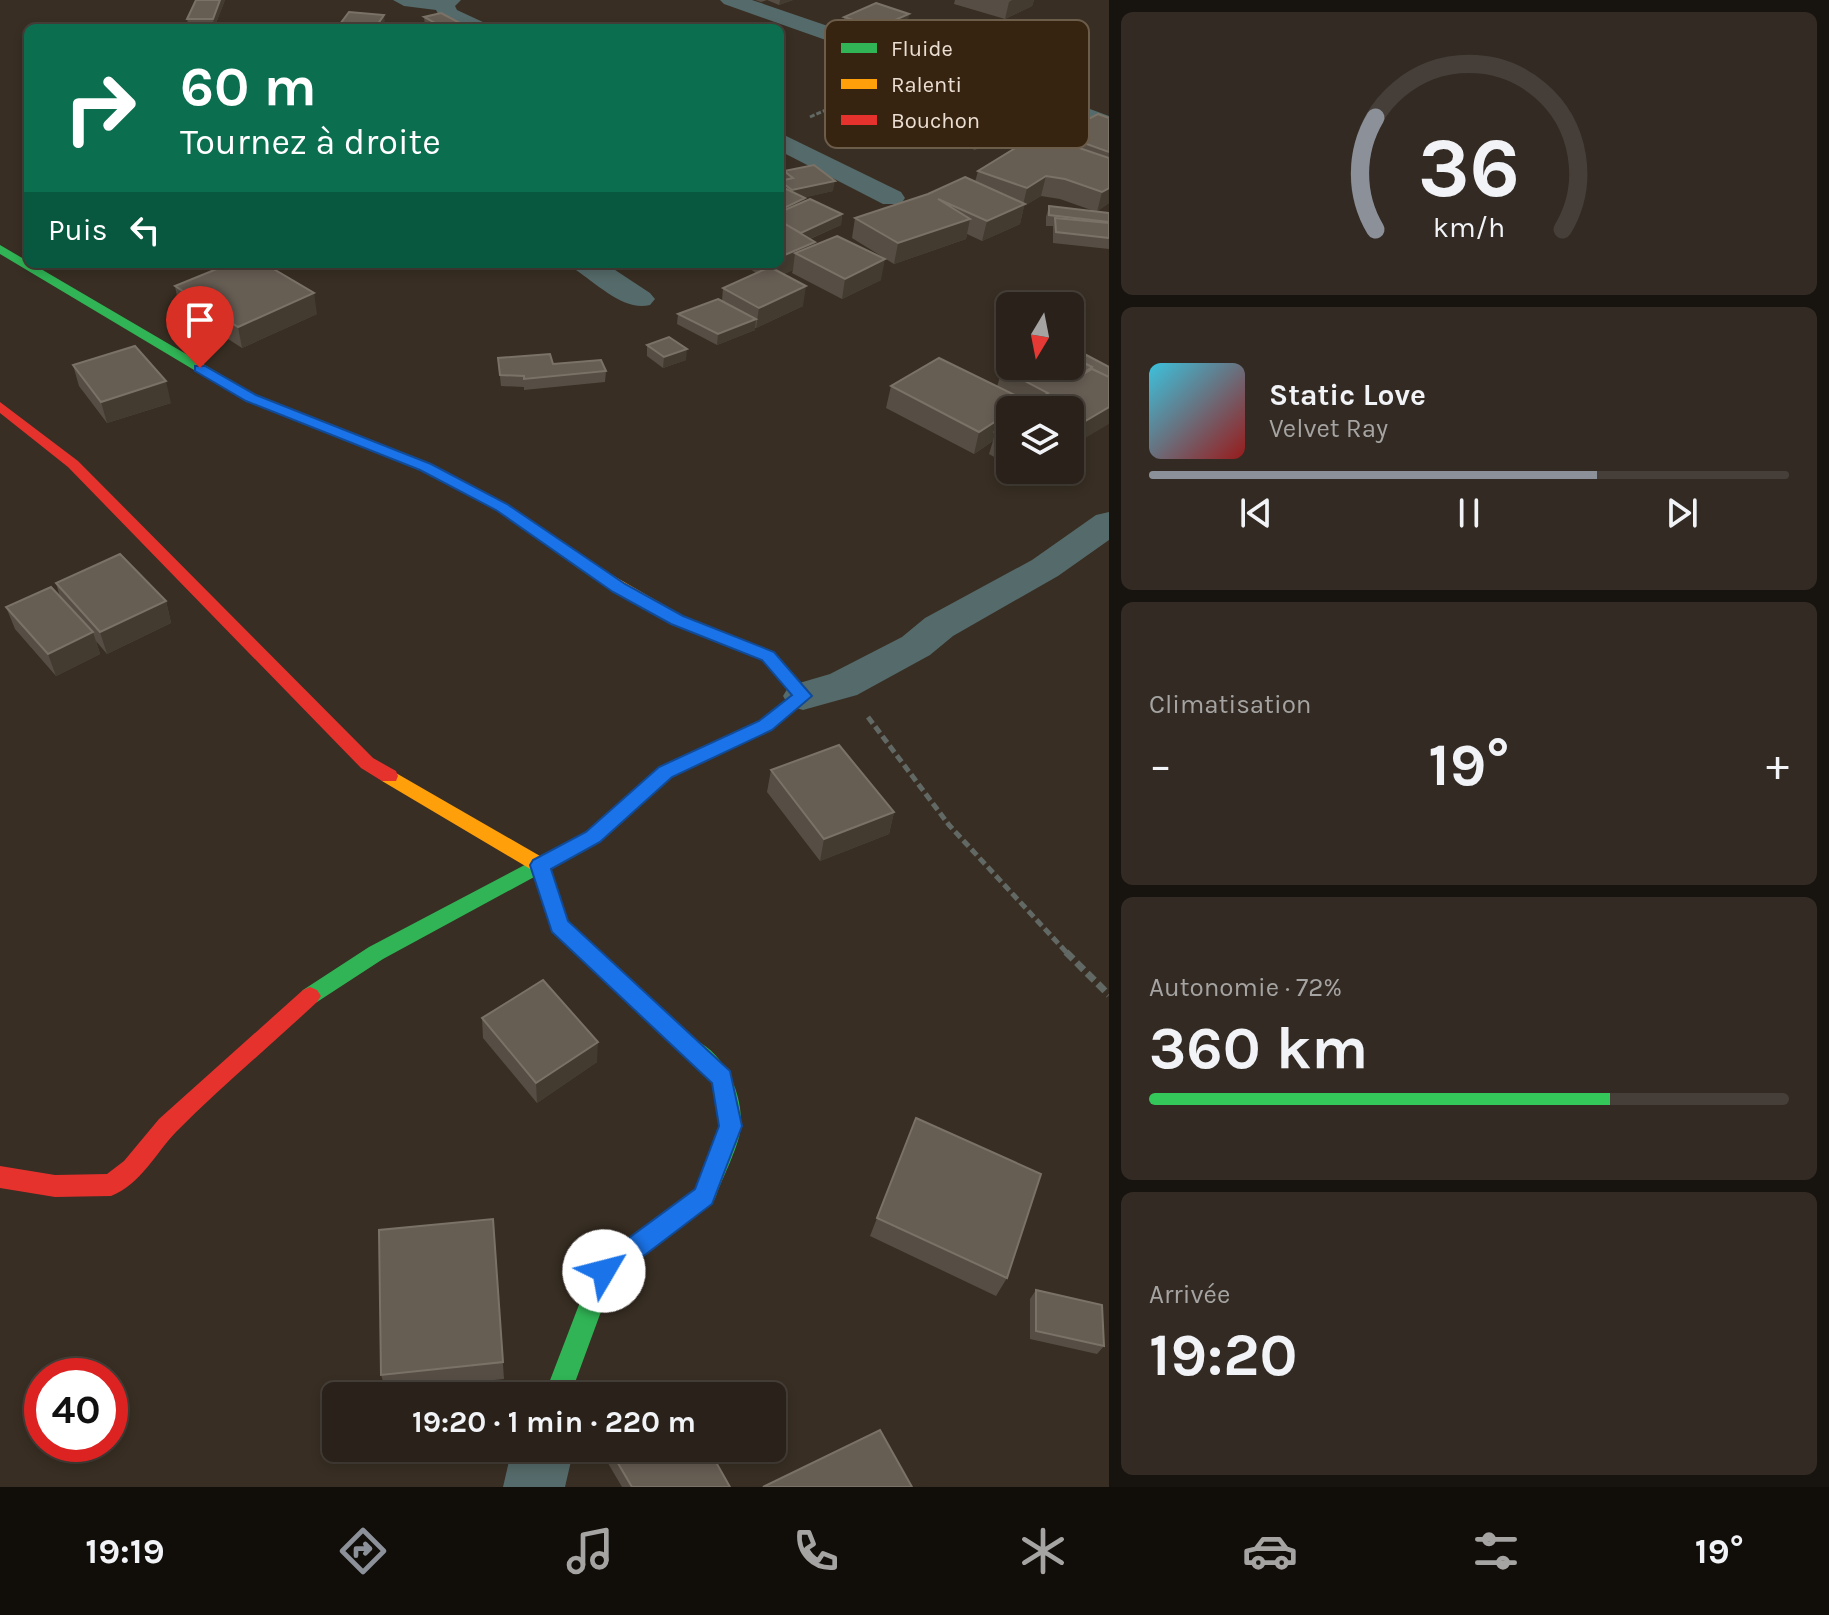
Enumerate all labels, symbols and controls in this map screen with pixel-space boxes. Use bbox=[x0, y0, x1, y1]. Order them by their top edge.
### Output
legend bbox=[825, 20, 1089, 148]
text: Fluide bbox=[891, 36, 953, 62]
text: 60 m bbox=[180, 54, 317, 119]
icon: right bbox=[48, 56, 152, 160]
text: Ralenti bbox=[891, 72, 962, 98]
text: Bouchon bbox=[891, 108, 980, 134]
text: 36 bbox=[1418, 119, 1520, 216]
text: Tournez à droite bbox=[180, 121, 441, 163]
icon: left bbox=[123, 208, 167, 252]
text: km/h bbox=[1433, 211, 1505, 244]
text: Puis bbox=[48, 212, 107, 248]
pin bbox=[166, 286, 234, 368]
north arrow bbox=[996, 292, 1084, 380]
map controls bbox=[996, 292, 1084, 484]
icon: arrive bbox=[178, 298, 222, 342]
text: Static Love bbox=[1269, 377, 1426, 413]
button: layers bbox=[996, 396, 1084, 484]
text: Velvet Ray bbox=[1269, 413, 1388, 444]
icon: previous bbox=[1234, 491, 1278, 535]
icon: pause bbox=[1447, 491, 1491, 535]
icon: next bbox=[1660, 491, 1704, 535]
text: Climatisation bbox=[1149, 689, 1312, 720]
text: 19° bbox=[1428, 730, 1510, 800]
text: − bbox=[1149, 740, 1172, 791]
text: + bbox=[1766, 740, 1789, 791]
text: Autonomie · 72% bbox=[1149, 972, 1342, 1003]
text: 360 km bbox=[1149, 1013, 1368, 1083]
position arrow bbox=[562, 1229, 646, 1313]
text: Arrivée bbox=[1149, 1279, 1230, 1310]
text: 19:20 bbox=[1149, 1320, 1297, 1390]
speed limit sign: 40 bbox=[24, 1358, 128, 1462]
text: 19:20 · 1 min · 220 m bbox=[412, 1404, 696, 1440]
icon: directions bbox=[335, 1523, 391, 1579]
icon: music bbox=[562, 1523, 618, 1579]
icon: phone bbox=[788, 1523, 844, 1579]
icon: climate bbox=[1015, 1523, 1071, 1579]
icon: car bbox=[1242, 1523, 1298, 1579]
icon: filters bbox=[1468, 1523, 1524, 1579]
text: 19:19 bbox=[85, 1530, 165, 1572]
text: 19° bbox=[1695, 1530, 1744, 1572]

